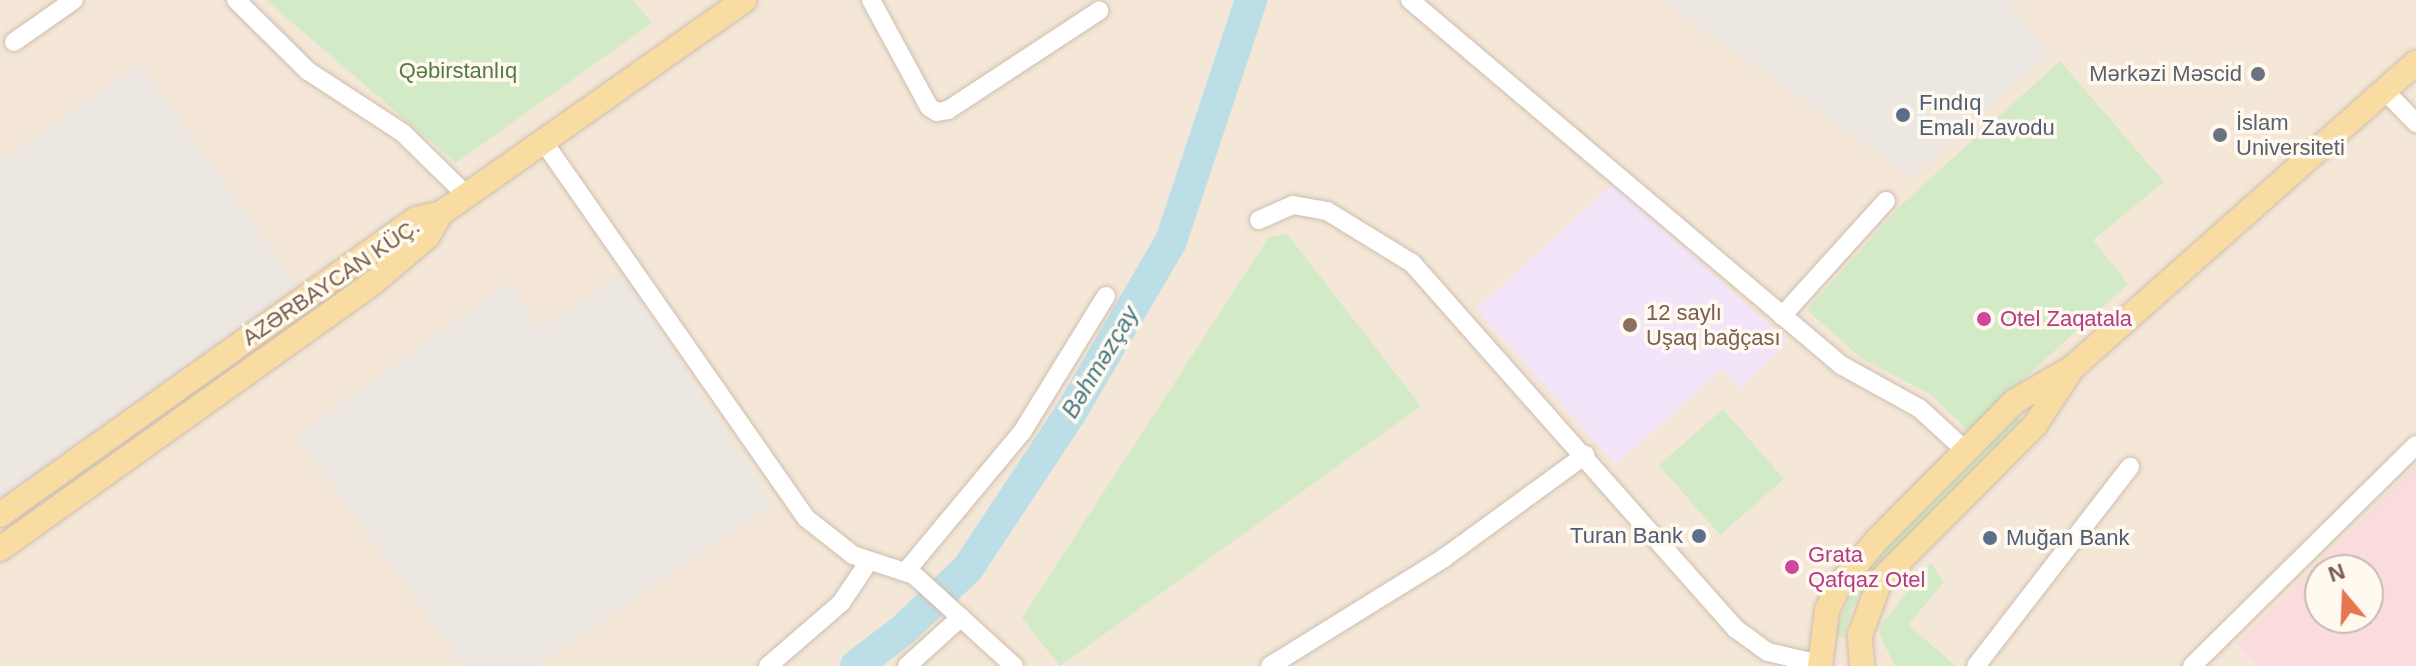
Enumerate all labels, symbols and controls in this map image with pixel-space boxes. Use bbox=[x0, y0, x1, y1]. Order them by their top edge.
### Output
park label: Qəbirstanlıq bbox=[399, 58, 517, 84]
place label: Mərkəzi Məscid bbox=[2089, 61, 2242, 87]
marker: Mərkəzi Məscid bbox=[2249, 65, 2267, 83]
place label: Fındıq Emalı Zavodu bbox=[1919, 89, 2055, 140]
marker: Fındıq Emalı Zavodu bbox=[1894, 106, 1912, 124]
place label: İslam Universiteti bbox=[2236, 109, 2345, 160]
marker: İslam Universiteti bbox=[2211, 126, 2229, 144]
street label: AZƏRBAYCAN KÜÇ. bbox=[237, 213, 425, 351]
place label: 12 saylı Uşaq bağçası bbox=[1646, 299, 1781, 350]
water label: Bəhməzçay bbox=[1055, 301, 1145, 423]
place label: Otel Zaqatala bbox=[2000, 306, 2132, 332]
marker: Otel Zaqatala bbox=[1975, 310, 1993, 328]
marker: 12 saylı Uşaq bağçası bbox=[1621, 316, 1639, 334]
place label: Turan Bank bbox=[1570, 523, 1683, 549]
place label: Muğan Bank bbox=[2006, 525, 2130, 551]
marker: Turan Bank bbox=[1690, 527, 1708, 545]
marker: Muğan Bank bbox=[1981, 529, 1999, 547]
place label: Grata Qafqaz Otel bbox=[1808, 541, 1925, 592]
north arrow bbox=[2304, 554, 2384, 634]
marker: Grata Qafqaz Otel bbox=[1783, 558, 1801, 576]
text: N bbox=[2325, 558, 2348, 587]

